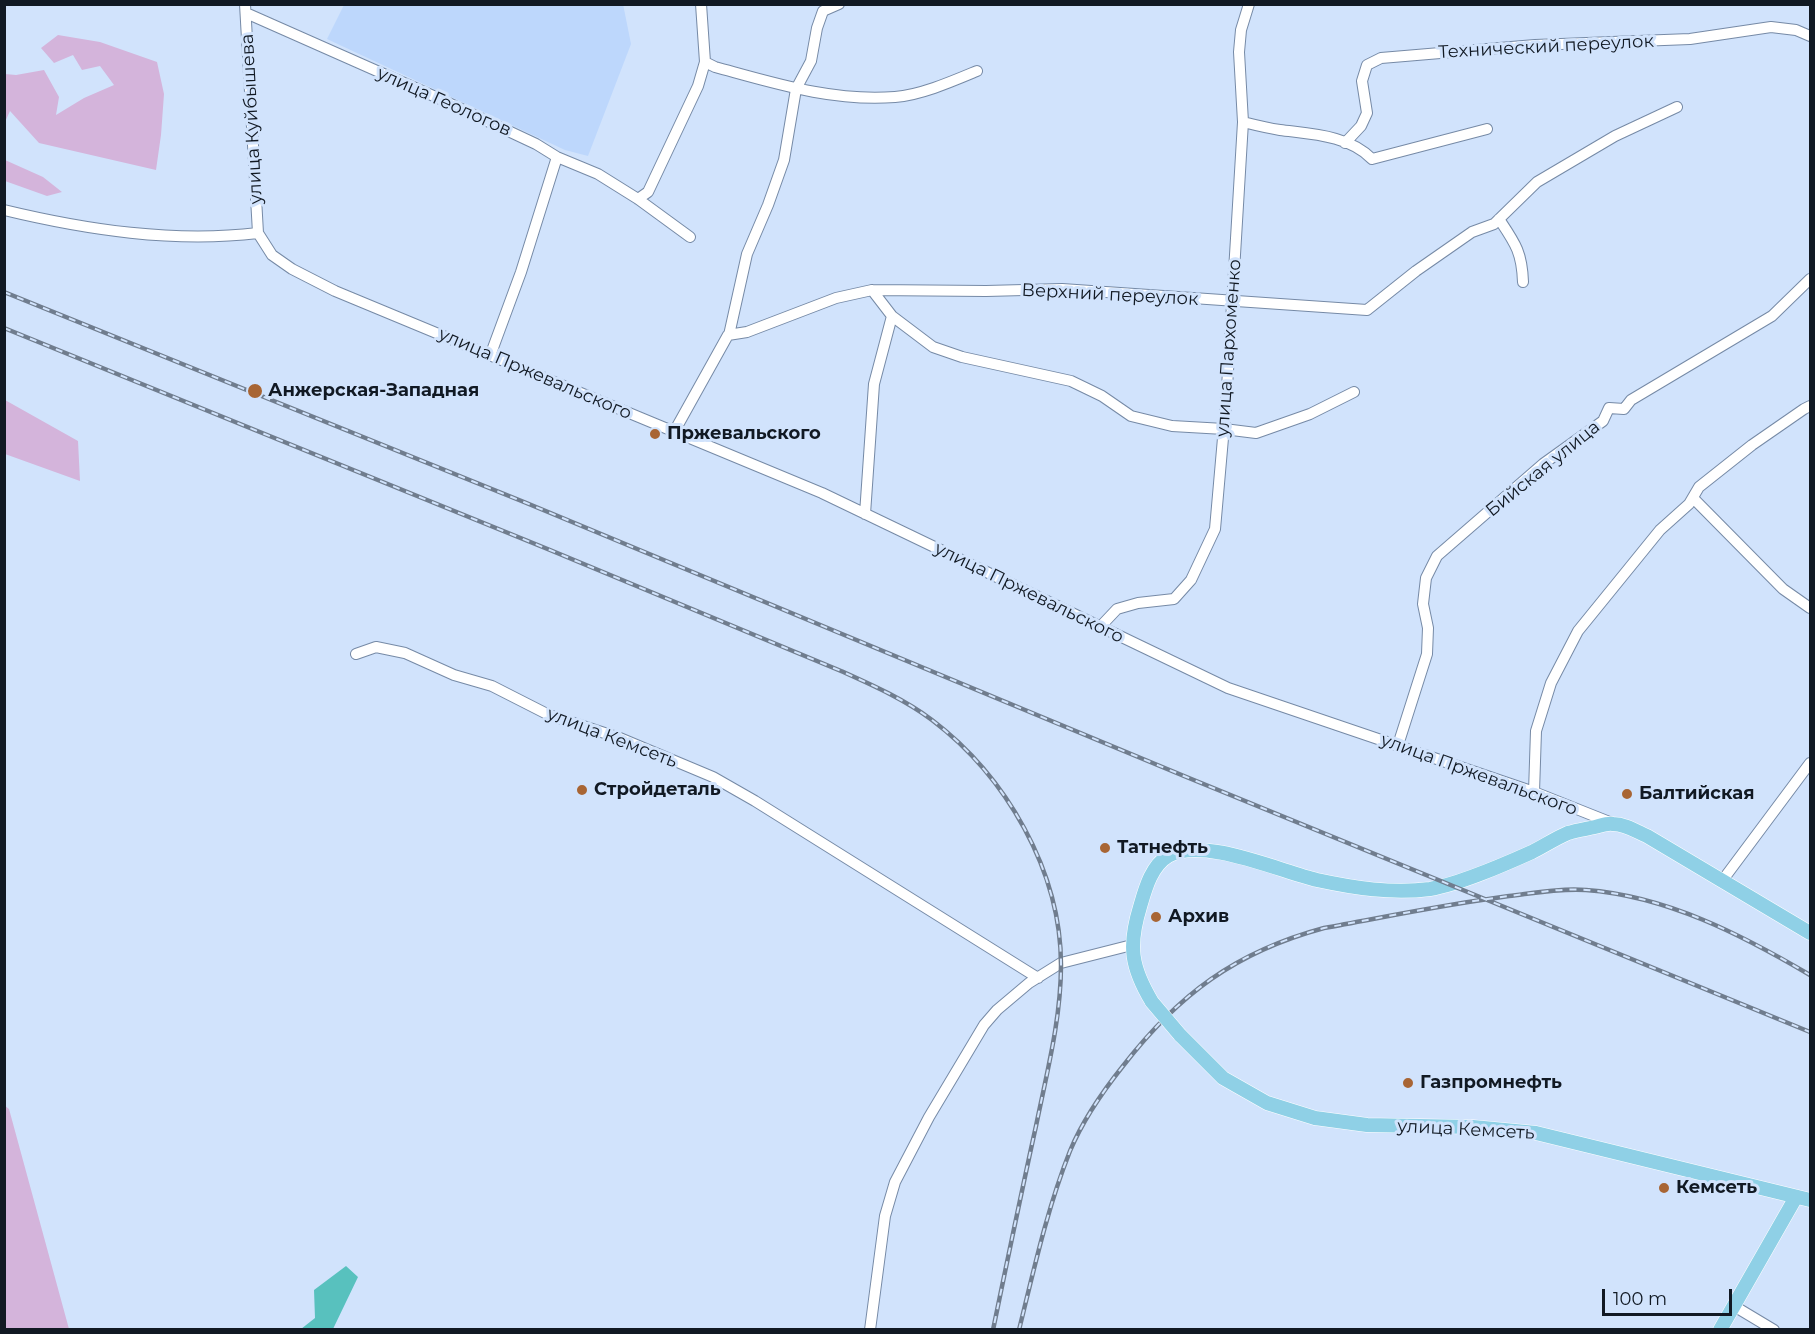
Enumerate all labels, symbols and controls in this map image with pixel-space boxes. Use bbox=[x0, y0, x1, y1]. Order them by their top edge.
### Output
street label: Технический переулок bbox=[1438, 31, 1654, 63]
street label: улица Куйбышева bbox=[237, 33, 267, 205]
street label: улица Геологов bbox=[373, 63, 515, 141]
street label: улица Пархоменко bbox=[1212, 258, 1246, 438]
street label: Верхний переулок bbox=[1021, 280, 1199, 310]
street label: улица Пржевальского bbox=[435, 323, 635, 425]
place label: Анжерская-Западная bbox=[268, 380, 479, 402]
marker: Анжерская-Западная bbox=[246, 382, 264, 400]
street label: Бийская улица bbox=[1482, 416, 1604, 522]
place label: Пржевальского bbox=[667, 423, 821, 445]
marker: Пржевальского bbox=[648, 427, 662, 441]
street label: улица Пржевальского bbox=[931, 538, 1127, 648]
street label: улица Кемсеть bbox=[544, 703, 680, 773]
street label: улица Пржевальского bbox=[1378, 729, 1580, 821]
place label: Стройдеталь bbox=[594, 779, 721, 801]
marker: Стройдеталь bbox=[575, 783, 589, 797]
place label: Балтийская bbox=[1639, 783, 1755, 805]
marker: Балтийская bbox=[1620, 787, 1634, 801]
place label: Татнефть bbox=[1117, 837, 1208, 859]
marker: Татнефть bbox=[1098, 841, 1112, 855]
place label: Архив bbox=[1168, 906, 1229, 928]
marker: Архив bbox=[1149, 910, 1163, 924]
place label: Газпромнефть bbox=[1420, 1072, 1562, 1094]
marker: Газпромнефть bbox=[1401, 1076, 1415, 1090]
street label: улица Кемсеть bbox=[1397, 1116, 1535, 1144]
place label: Кемсеть bbox=[1676, 1177, 1757, 1199]
marker: Кемсеть bbox=[1657, 1181, 1671, 1195]
scale bar bbox=[1605, 1277, 1736, 1315]
text: 100 m bbox=[1613, 1288, 1667, 1310]

